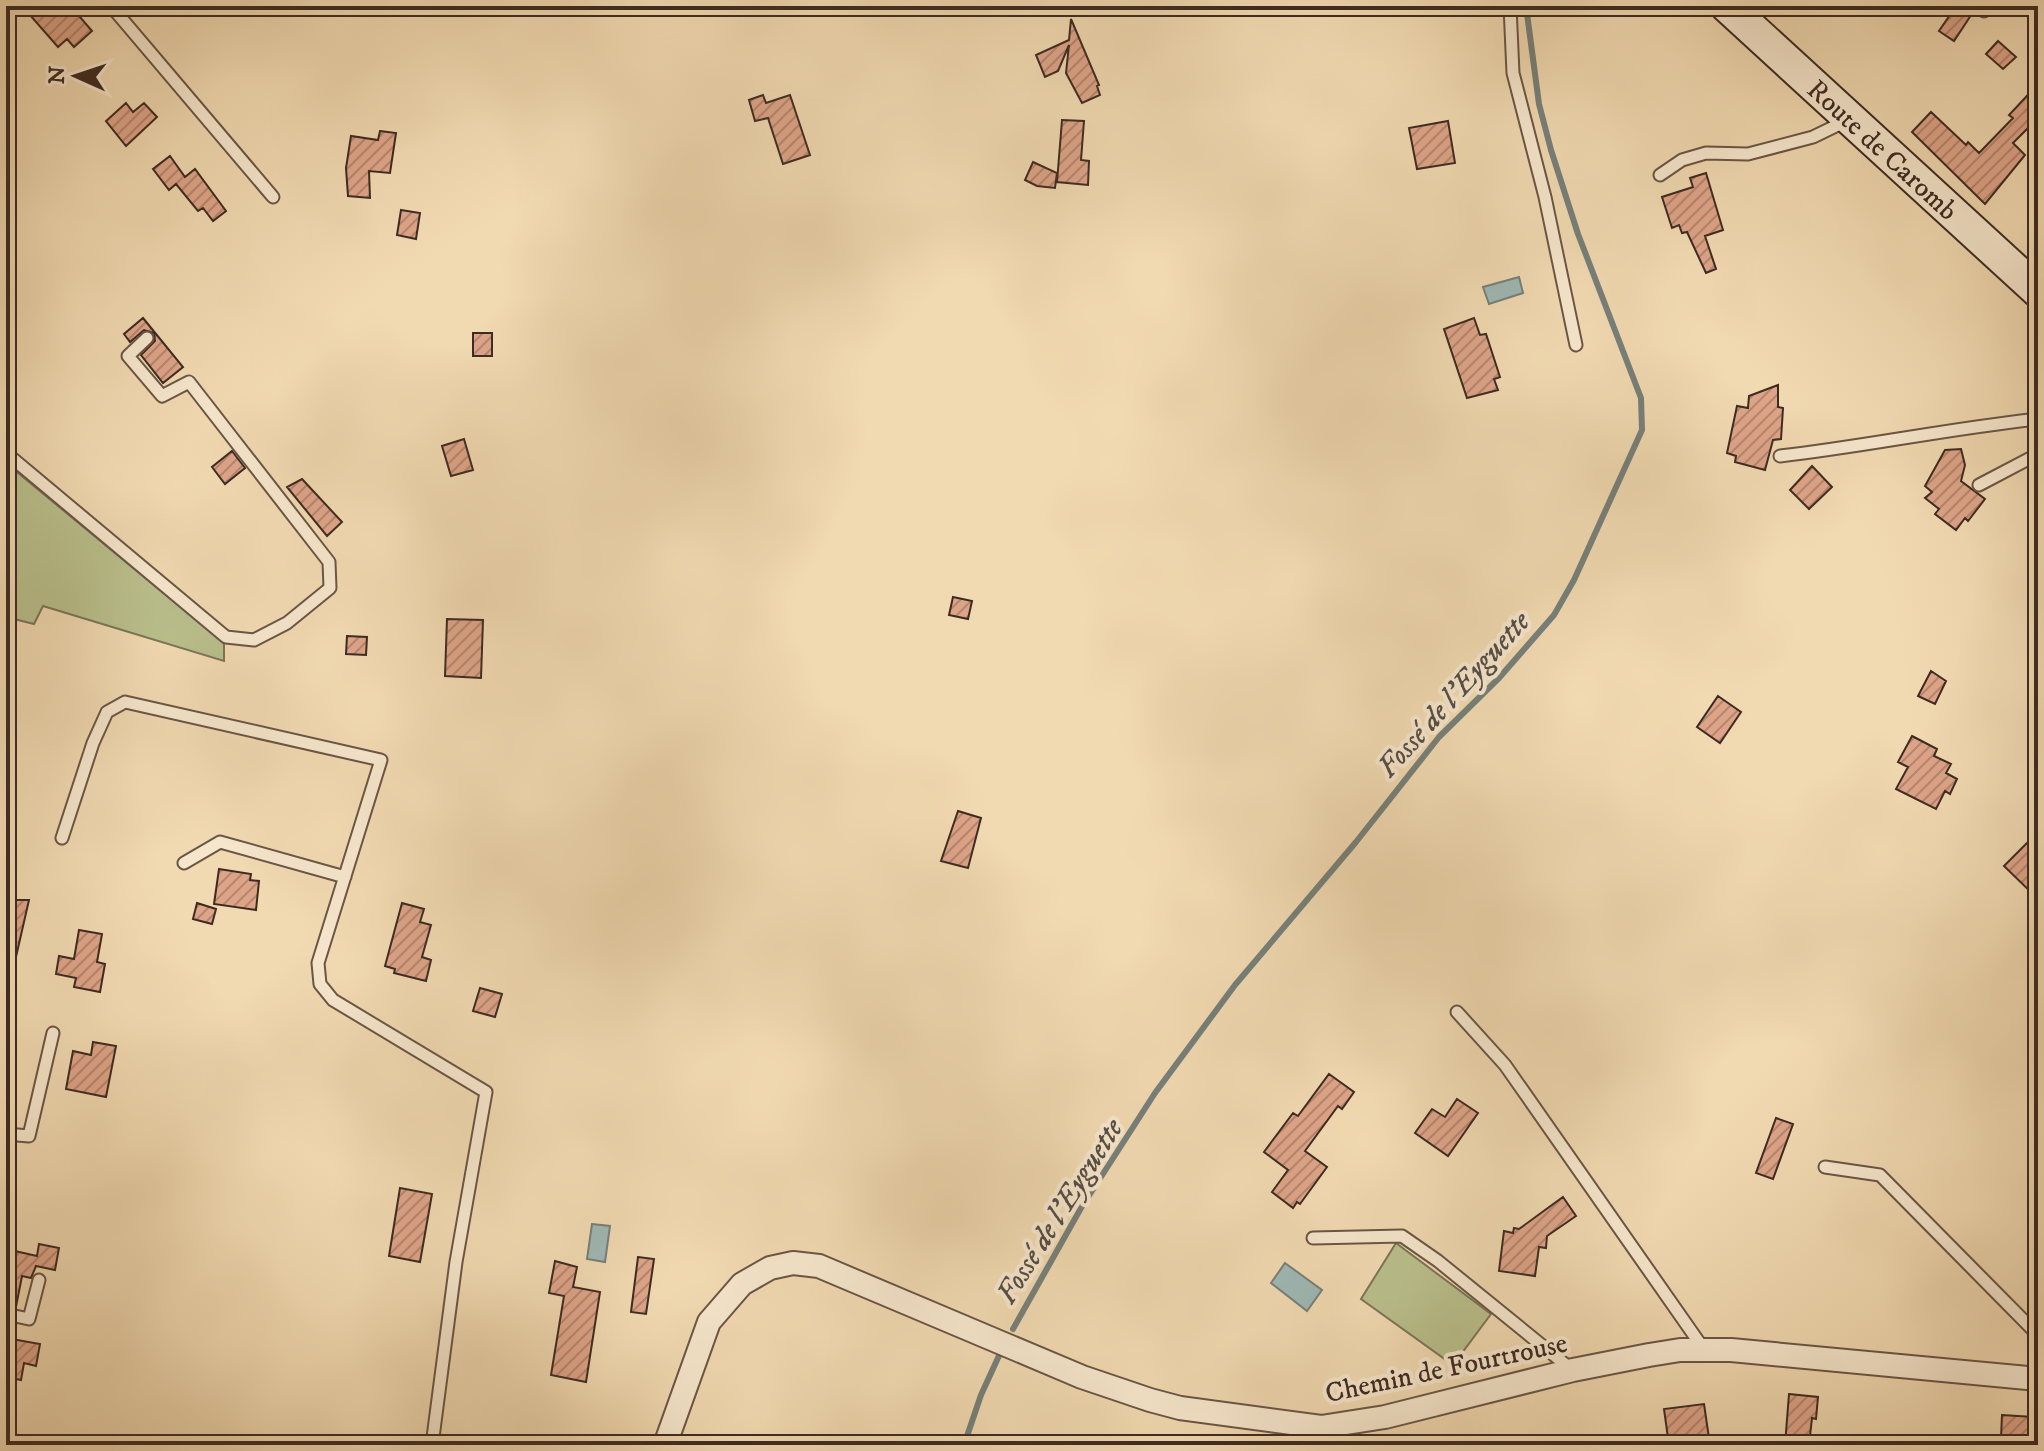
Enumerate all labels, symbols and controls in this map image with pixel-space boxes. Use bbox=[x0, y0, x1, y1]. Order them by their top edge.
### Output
north arrow bbox=[36, 36, 116, 116]
text: N bbox=[44, 65, 71, 85]
street label: Route de Caromb bbox=[1800, 72, 1965, 228]
water label: Fossé de l'Eyguette bbox=[1370, 603, 1539, 786]
water label: Fossé de l'Eyguette bbox=[989, 1112, 1132, 1311]
street label: Chemin de Fourtrouse bbox=[1322, 1326, 1571, 1411]

